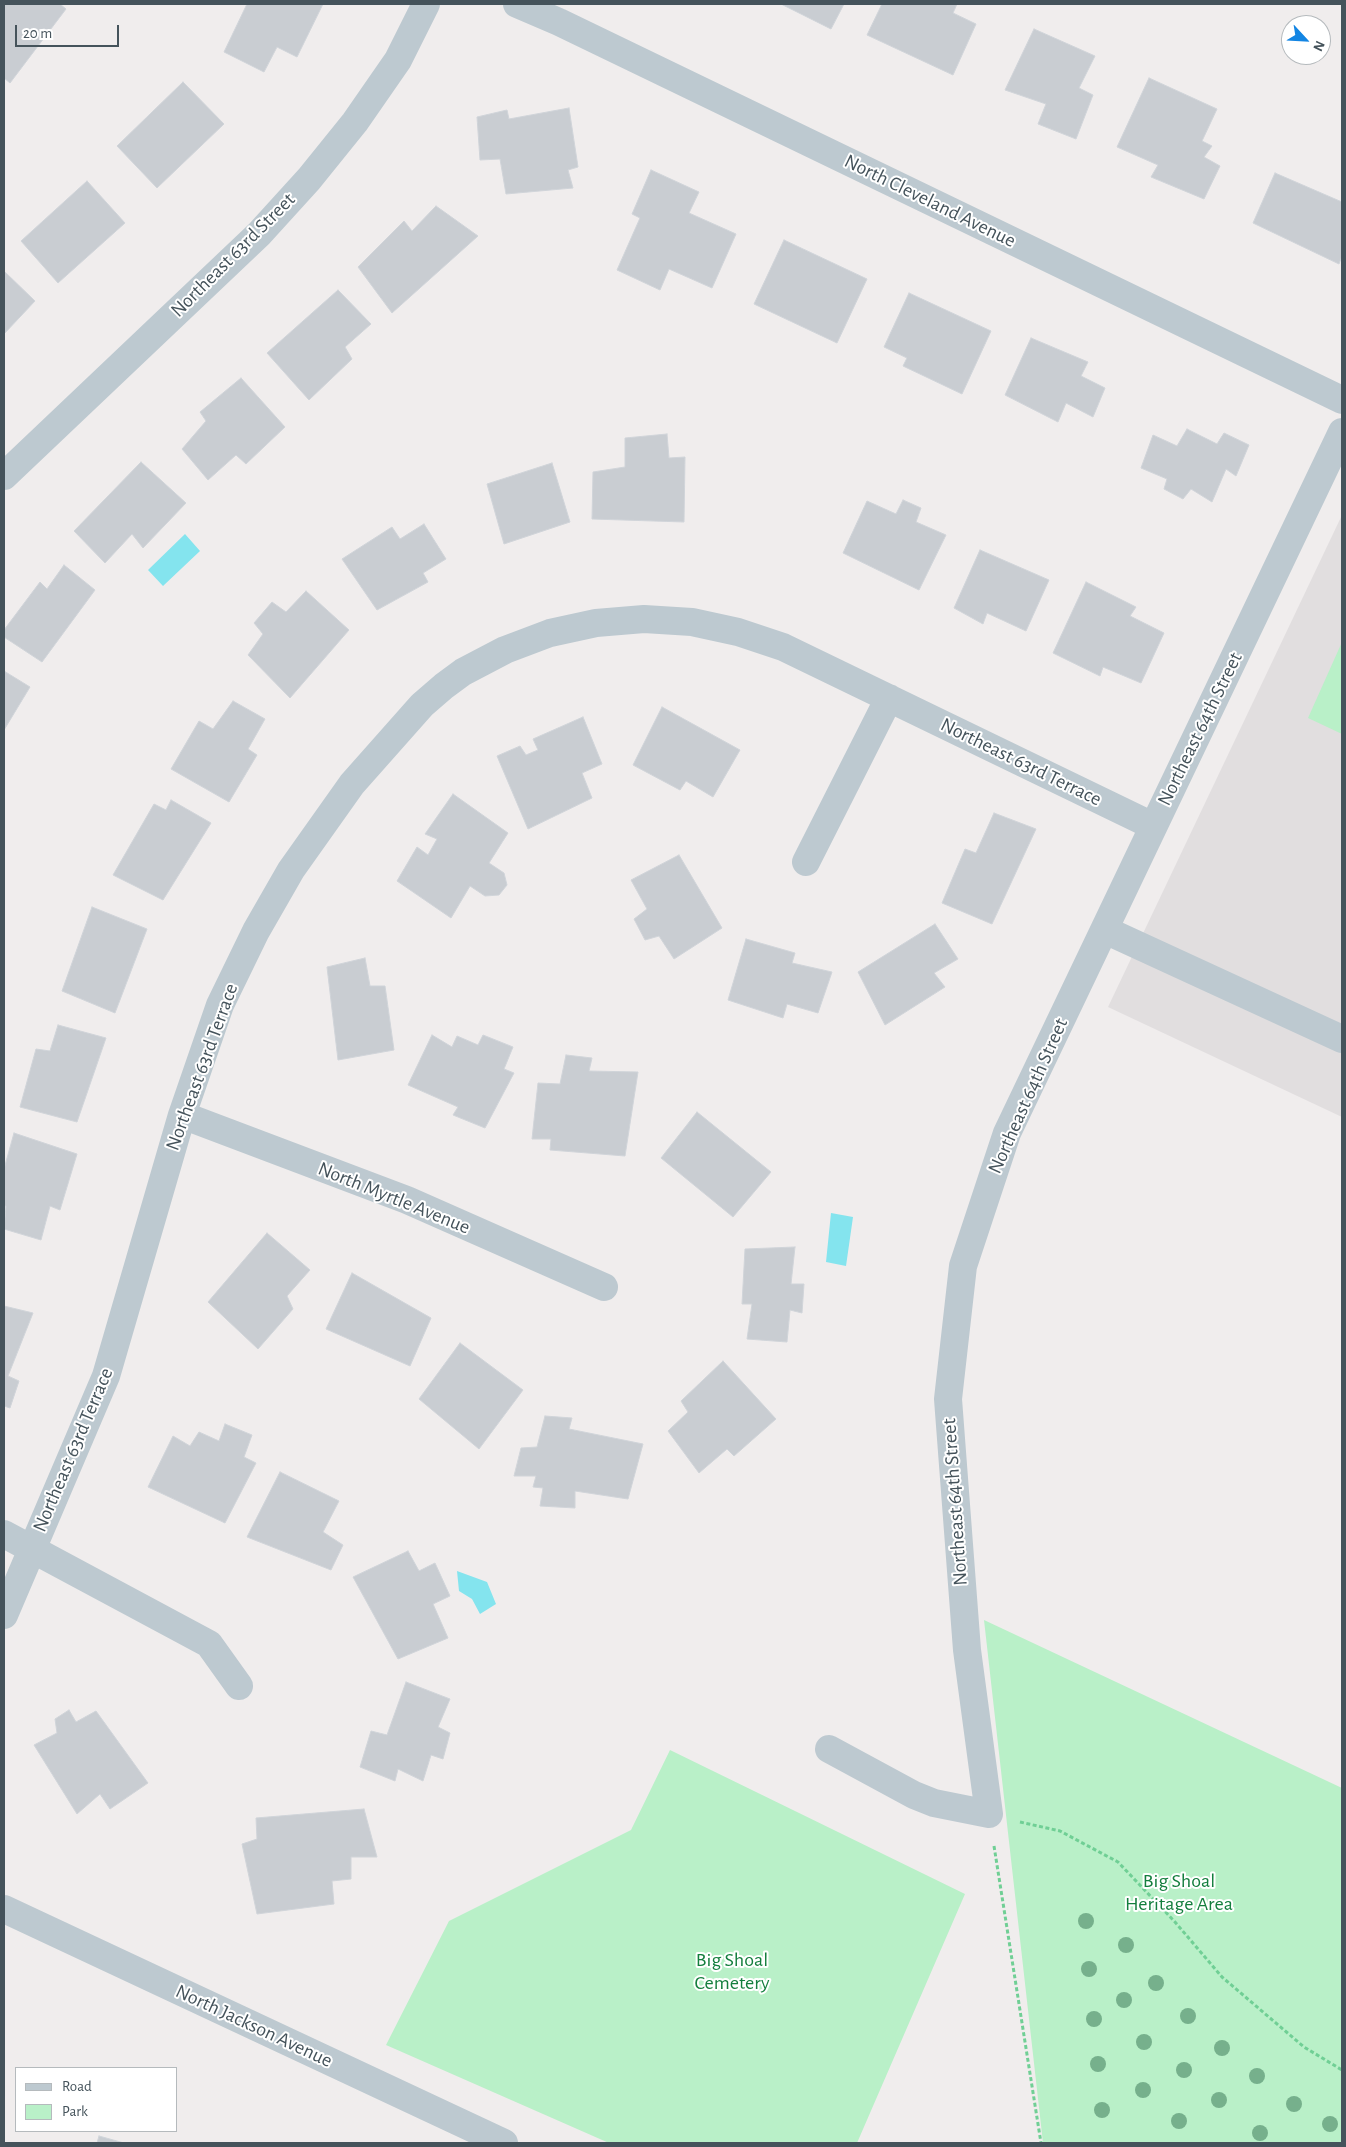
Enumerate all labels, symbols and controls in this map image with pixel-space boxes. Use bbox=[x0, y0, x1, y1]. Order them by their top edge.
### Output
scale bar bbox=[18, 15, 121, 47]
north arrow bbox=[1281, 15, 1331, 65]
text: 20 m bbox=[23, 26, 52, 41]
text: N bbox=[1310, 39, 1327, 53]
street label: North Cleveland Avenue bbox=[840, 149, 1020, 253]
street label: Northeast 63rd Street bbox=[166, 188, 300, 322]
street label: Northeast 64th Street bbox=[1152, 648, 1248, 810]
street label: Northeast 63rd Terrace bbox=[937, 713, 1105, 811]
street label: Northeast 63rd Terrace bbox=[161, 980, 243, 1154]
street label: Northeast 64th Street bbox=[983, 1014, 1073, 1178]
street label: North Myrtle Avenue bbox=[314, 1157, 474, 1239]
street label: Northeast 63rd Terrace bbox=[28, 1364, 118, 1536]
street label: Northeast 64th Street bbox=[937, 1417, 973, 1587]
park label: Big Shoal Heritage Area bbox=[1125, 1869, 1233, 1916]
park label: Big Shoal Cemetery bbox=[695, 1948, 769, 1995]
street label: North Jackson Avenue bbox=[172, 1979, 336, 2073]
legend bbox=[15, 2067, 178, 2132]
text: Road bbox=[62, 2079, 92, 2094]
text: Park bbox=[62, 2104, 88, 2119]

